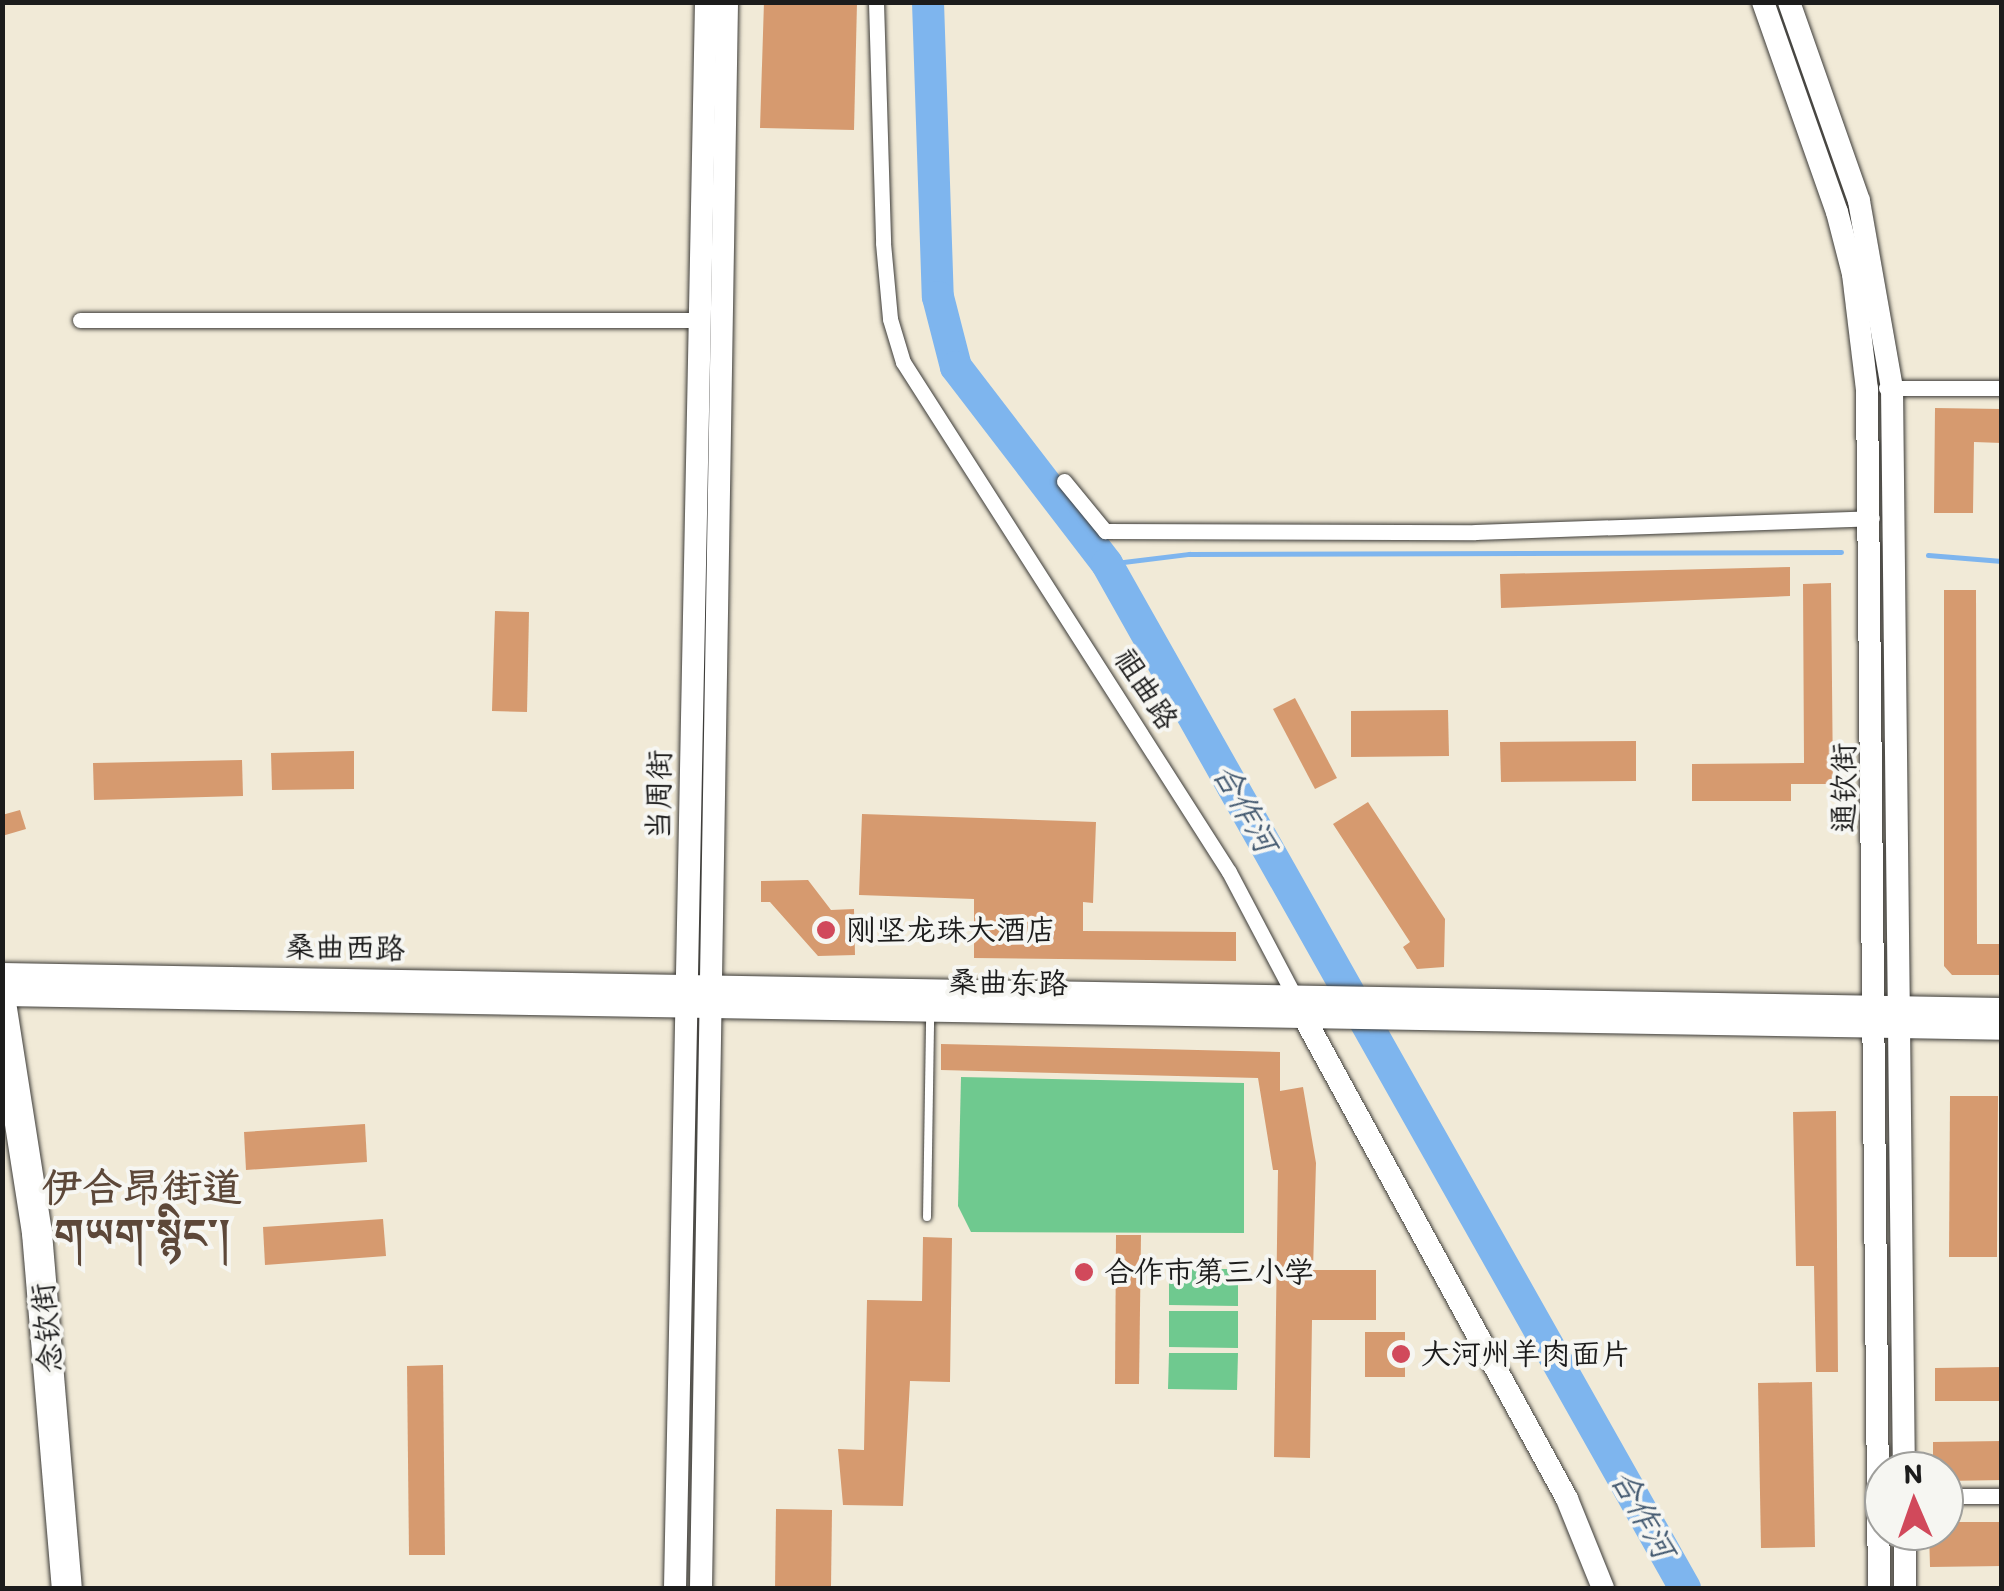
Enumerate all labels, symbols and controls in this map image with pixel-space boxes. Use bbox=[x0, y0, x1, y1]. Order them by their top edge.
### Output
street label: 祖曲路 bbox=[1106, 641, 1186, 737]
street label: 通钦街 bbox=[1826, 743, 1862, 833]
street label: 当周街 bbox=[640, 750, 678, 840]
water label: 合作河 bbox=[1205, 757, 1285, 859]
place label: 刚坚龙珠大酒店 bbox=[846, 912, 1056, 948]
marker: 刚坚龙珠大酒店 bbox=[815, 919, 837, 941]
street label: 桑曲西路 bbox=[285, 929, 405, 967]
street label: 桑曲东路 bbox=[948, 964, 1068, 1002]
district label: 伊合昂街道 གཡག་སྙིང༌། bbox=[42, 1163, 242, 1257]
place label: 合作市第三小学 bbox=[1104, 1254, 1314, 1290]
marker: 合作市第三小学 bbox=[1073, 1261, 1095, 1283]
street label: 念钦街 bbox=[24, 1281, 70, 1375]
place label: 大河州羊肉面片 bbox=[1421, 1336, 1631, 1372]
marker: 大河州羊肉面片 bbox=[1390, 1343, 1412, 1365]
north arrow bbox=[1864, 1451, 1964, 1551]
text: N bbox=[1903, 1456, 1923, 1490]
water label: 合作河 bbox=[1603, 1463, 1683, 1565]

